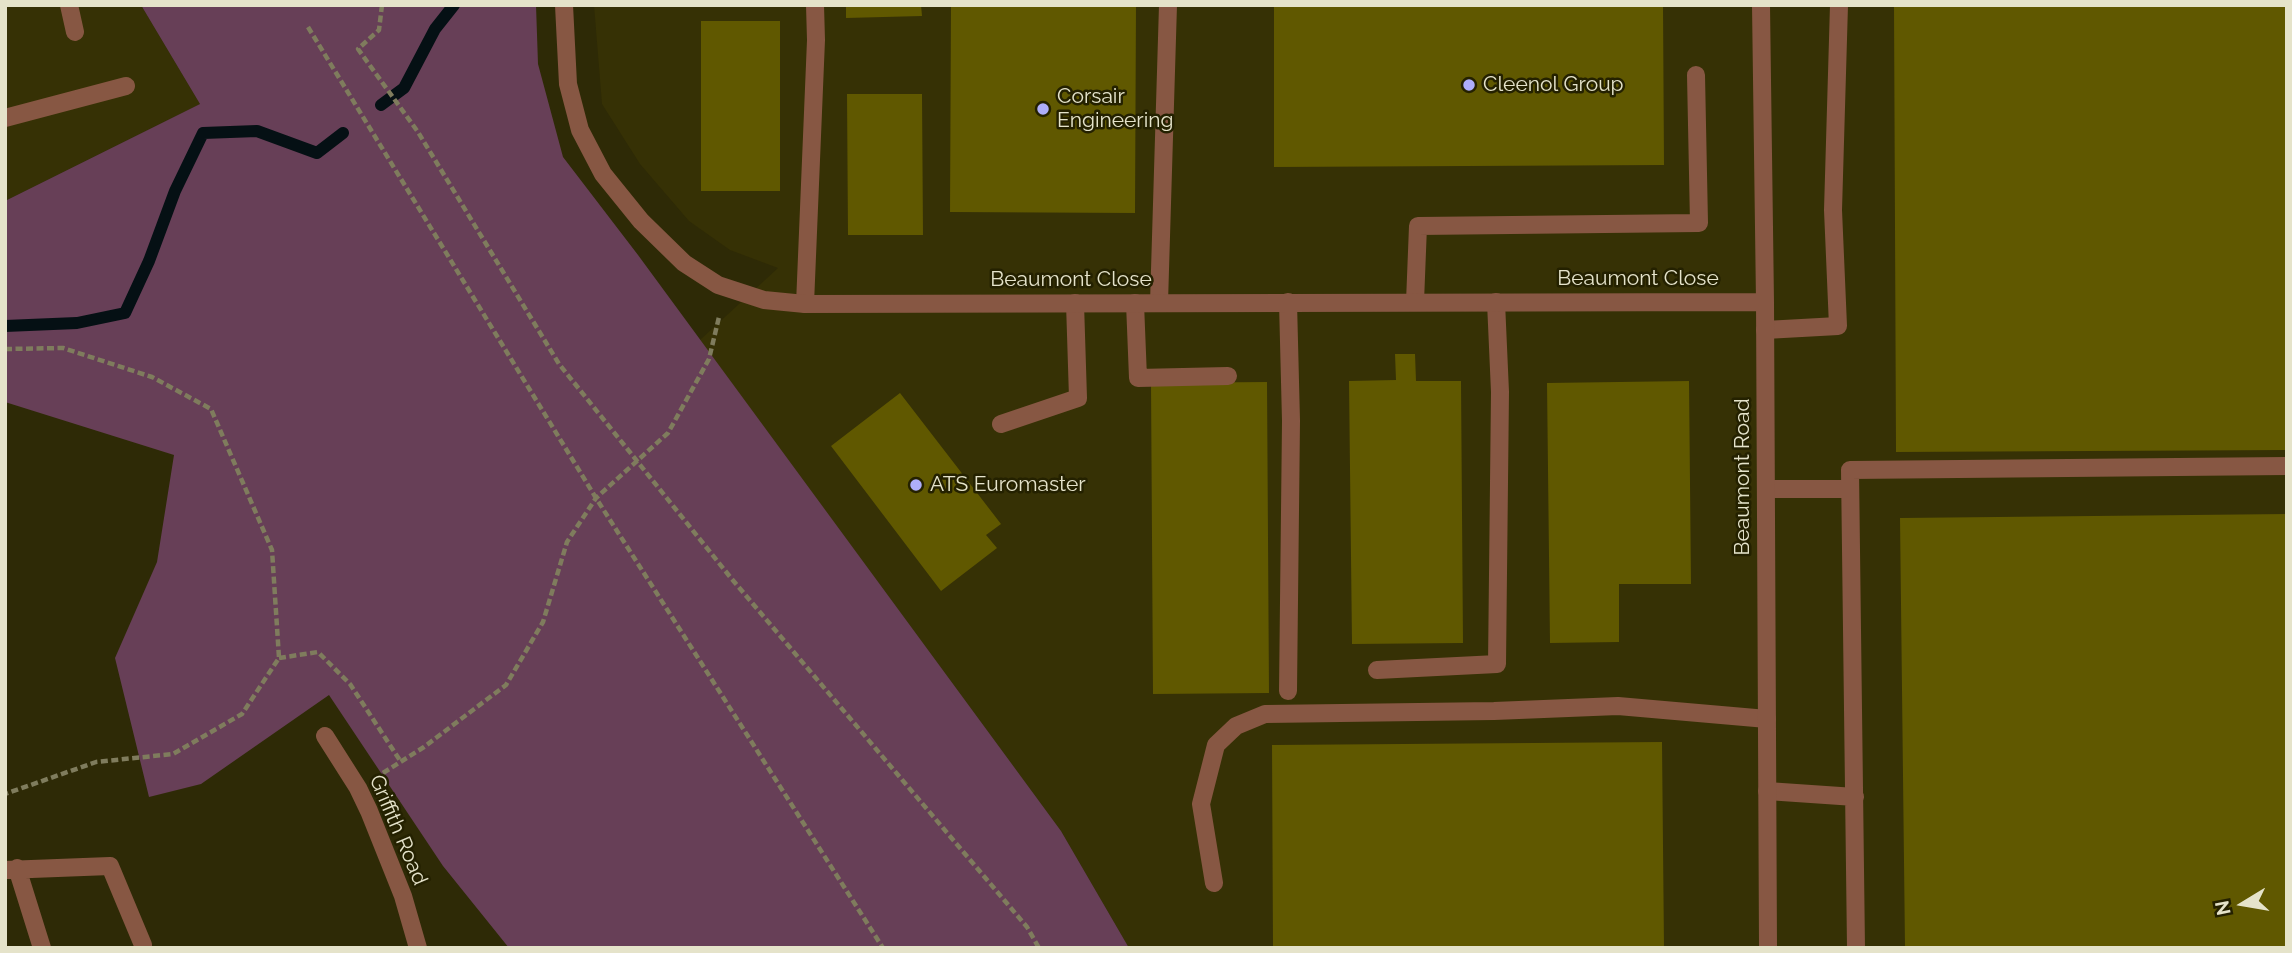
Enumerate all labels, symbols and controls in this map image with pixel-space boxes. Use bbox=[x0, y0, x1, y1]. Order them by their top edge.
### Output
place label: Cleenol Group bbox=[1483, 72, 1624, 98]
marker: Cleenol Group bbox=[1461, 77, 1477, 93]
place label: Corsair Engineering bbox=[1057, 84, 1174, 134]
marker: Corsair Engineering bbox=[1035, 101, 1051, 117]
street label: Beaumont Close bbox=[1557, 266, 1719, 292]
street label: Beaumont Close bbox=[990, 267, 1152, 293]
street label: Beaumont Road bbox=[1730, 399, 1756, 555]
place label: ATS Euromaster bbox=[930, 472, 1086, 498]
marker: ATS Euromaster bbox=[908, 477, 924, 493]
street label: Griffith Road bbox=[363, 771, 433, 889]
north arrow bbox=[2208, 869, 2278, 939]
text: N bbox=[2210, 899, 2235, 917]

